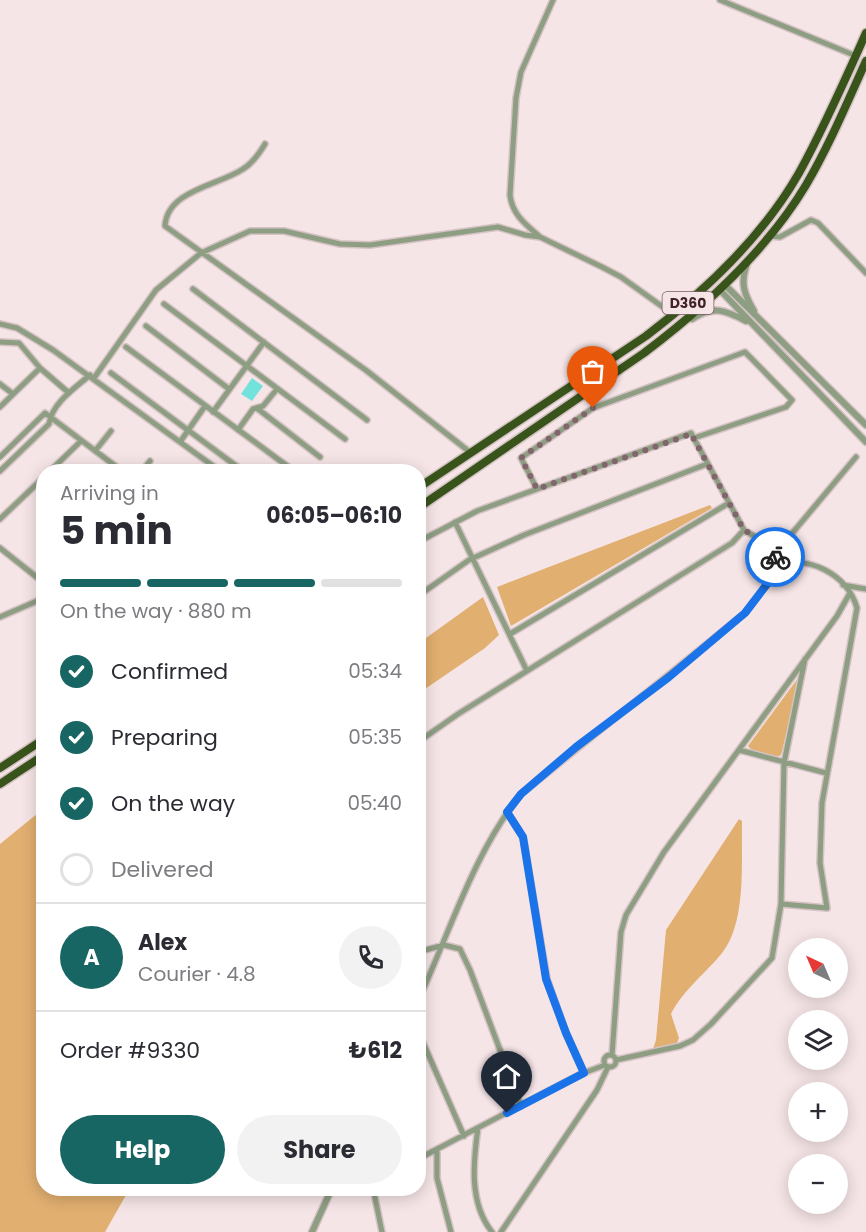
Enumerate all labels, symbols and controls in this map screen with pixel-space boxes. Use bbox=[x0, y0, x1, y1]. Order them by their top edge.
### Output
road number: D360 bbox=[662, 292, 714, 314]
pin bbox=[567, 346, 618, 408]
icon: bag bbox=[576, 355, 609, 388]
text: Arriving in bbox=[60, 479, 159, 507]
text: 06:05–06:10 bbox=[266, 500, 402, 531]
text: 5 min bbox=[60, 503, 173, 558]
courier bbox=[745, 527, 805, 587]
icon: bike bbox=[759, 541, 792, 574]
text: On the way · 880 m bbox=[60, 597, 252, 625]
icon: check bbox=[60, 655, 93, 688]
text: Confirmed bbox=[111, 656, 228, 687]
text: 05:34 bbox=[348, 657, 402, 685]
icon: check bbox=[60, 721, 93, 754]
text: Preparing bbox=[111, 722, 218, 753]
text: 05:35 bbox=[348, 723, 402, 751]
icon: check bbox=[60, 787, 93, 820]
text: On the way bbox=[111, 788, 235, 819]
text: 05:40 bbox=[347, 789, 402, 817]
text: Delivered bbox=[111, 854, 214, 885]
button: phone bbox=[339, 926, 402, 989]
text: Alex bbox=[138, 927, 187, 958]
north arrow bbox=[788, 938, 848, 998]
map controls bbox=[788, 938, 848, 1214]
text: A bbox=[83, 942, 100, 973]
text: Courier · 4.8 bbox=[138, 960, 256, 988]
button: layers bbox=[788, 1010, 848, 1070]
text: Order #9330 bbox=[60, 1035, 200, 1066]
text: ₺612 bbox=[349, 1035, 402, 1066]
pin bbox=[481, 1051, 532, 1113]
icon: home bbox=[490, 1060, 523, 1093]
button: + bbox=[788, 1082, 848, 1142]
button: Help bbox=[60, 1115, 225, 1184]
button: Share bbox=[237, 1115, 402, 1184]
button: − bbox=[788, 1154, 848, 1214]

